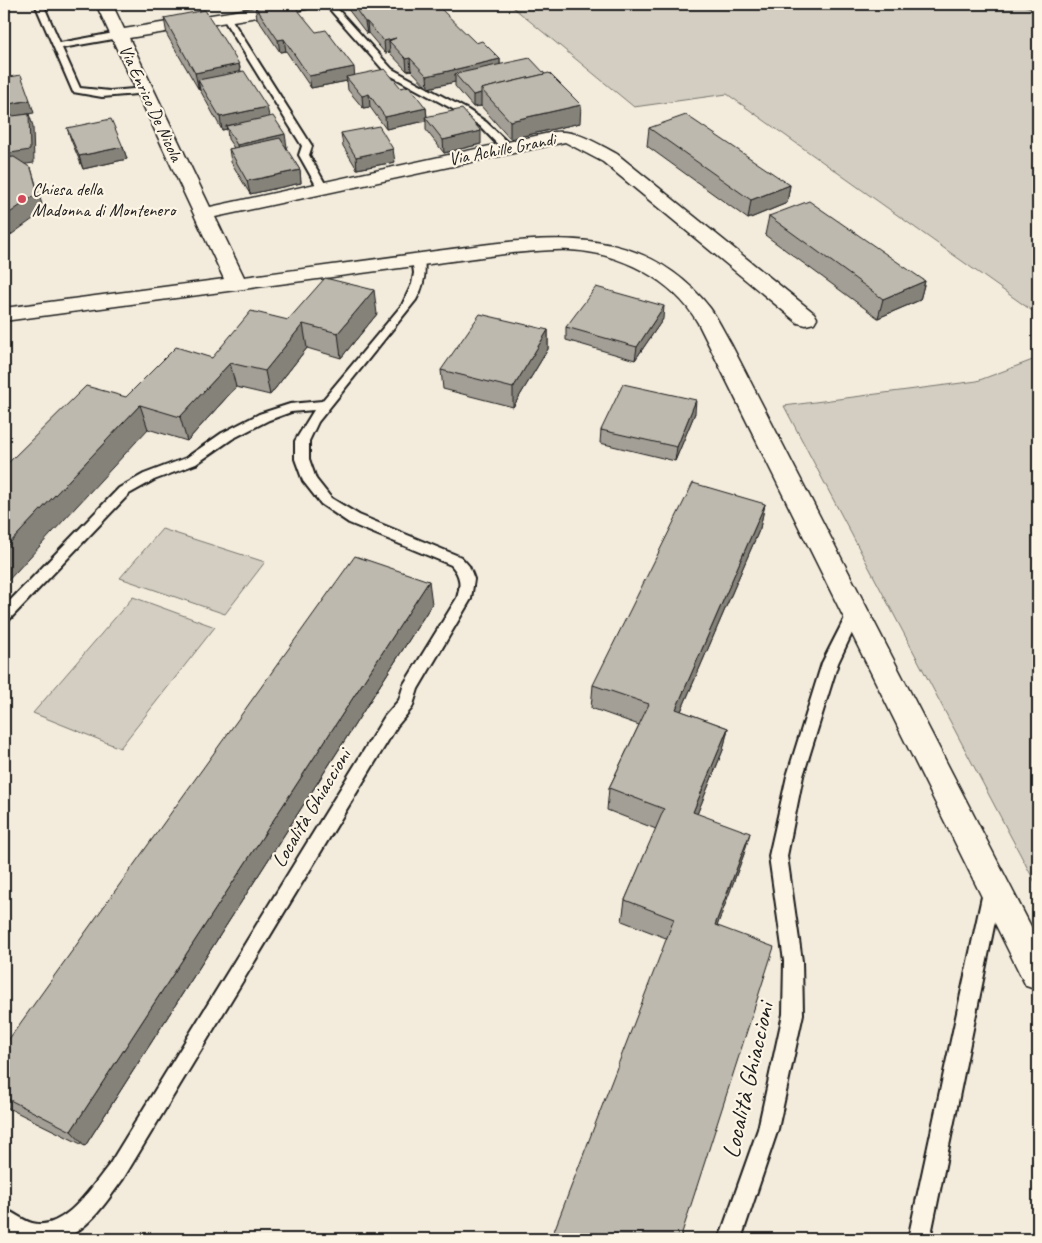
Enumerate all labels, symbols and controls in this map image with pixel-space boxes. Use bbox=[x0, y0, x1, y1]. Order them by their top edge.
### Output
street label: Via Enrico De Nicola bbox=[114, 41, 188, 166]
street label: Via Achille Grandi bbox=[447, 127, 560, 170]
place label: Chiesa della Madonna di Montenero bbox=[32, 178, 177, 221]
marker: Chiesa della Madonna di Montenero bbox=[16, 193, 28, 205]
street label: Località Ghiaccioni bbox=[266, 742, 358, 872]
street label: Località Ghiaccioni bbox=[715, 996, 782, 1161]

